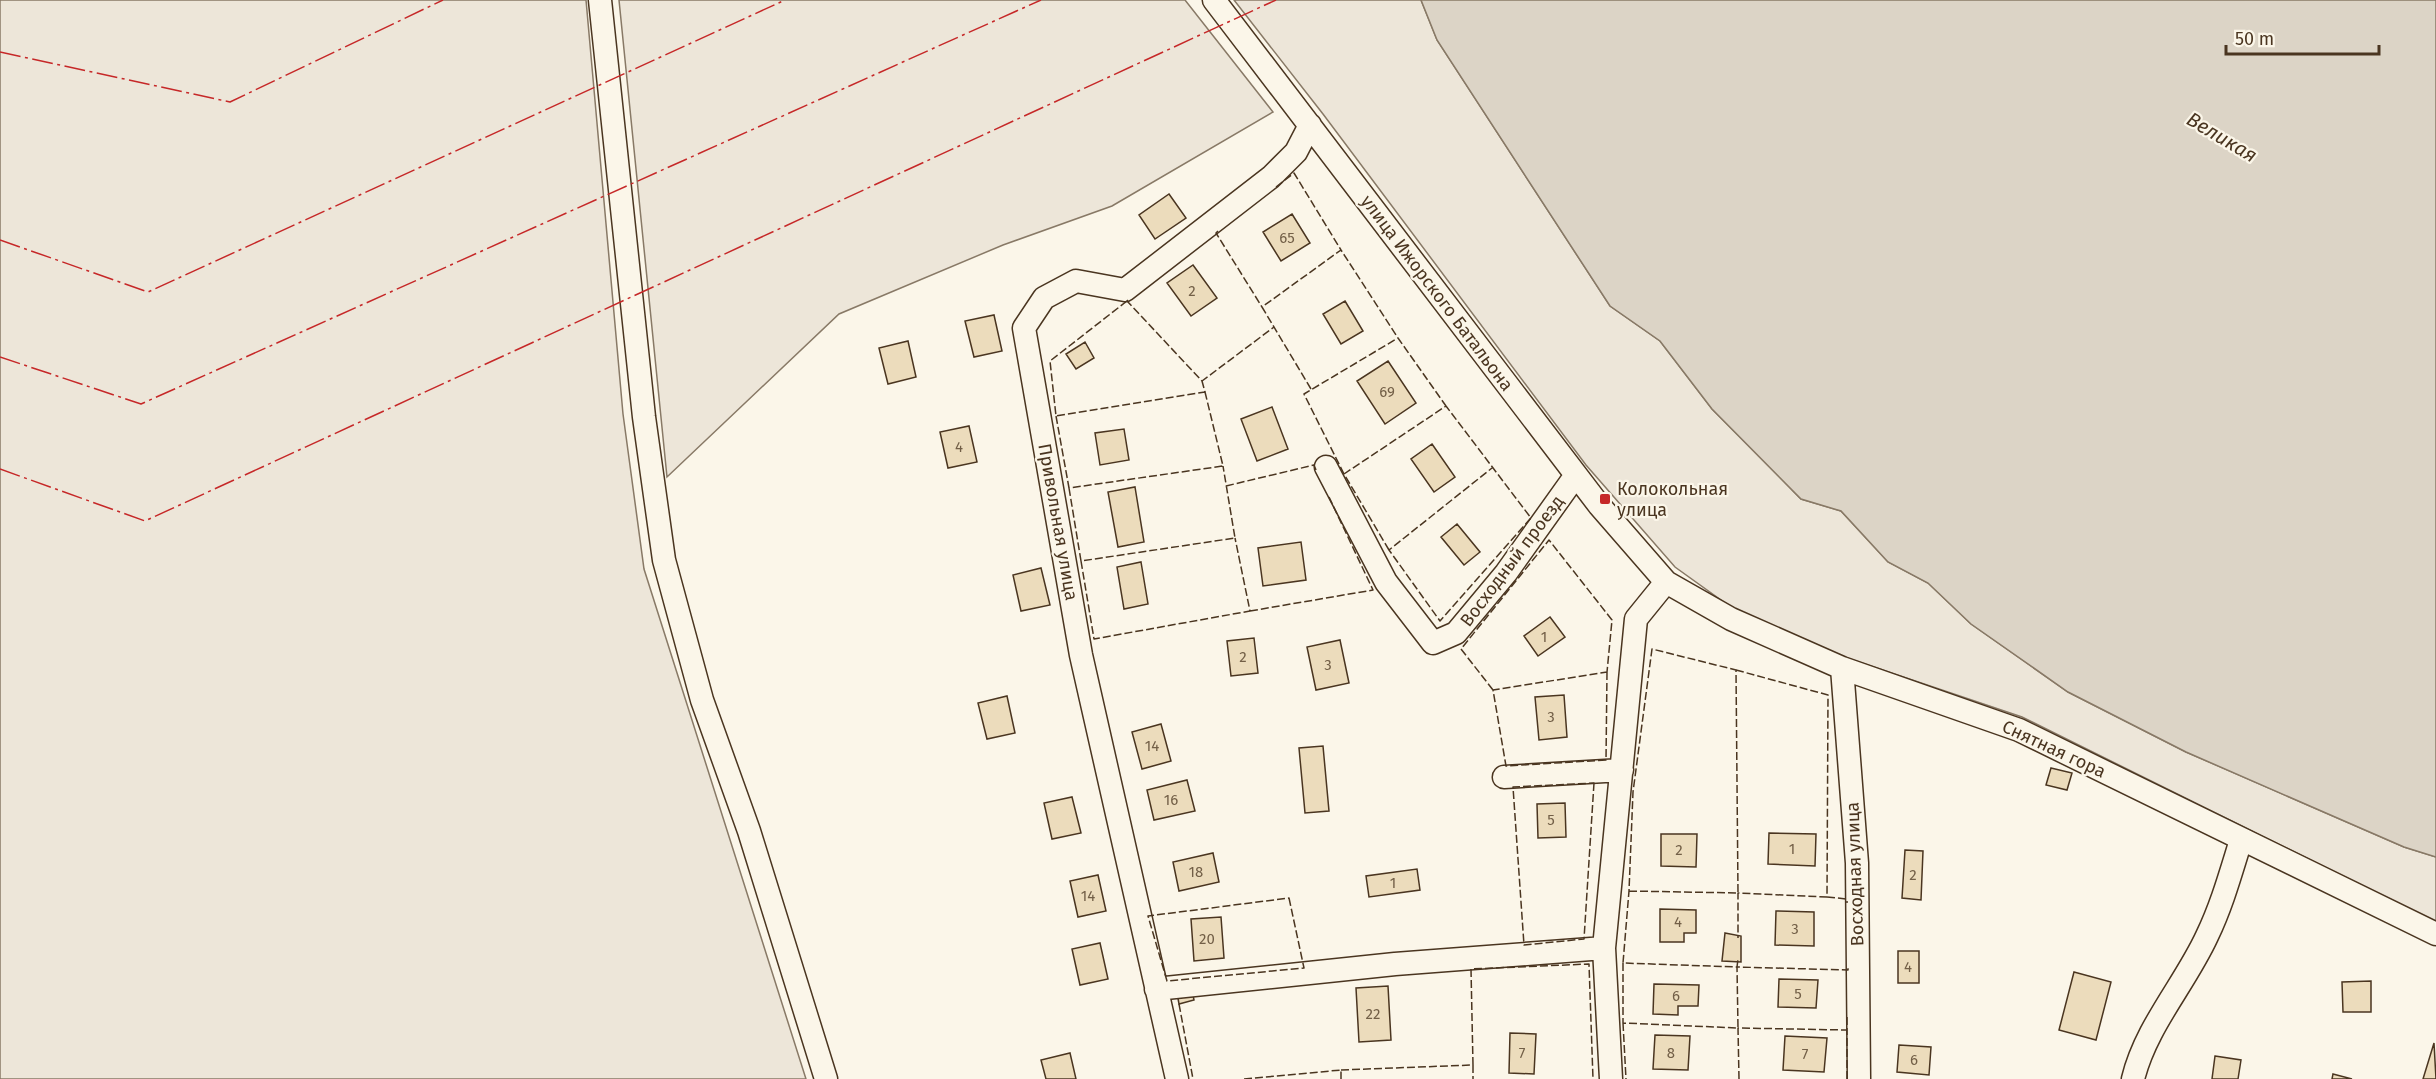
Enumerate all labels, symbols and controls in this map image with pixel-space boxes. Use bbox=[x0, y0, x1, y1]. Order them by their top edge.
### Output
scale bar bbox=[2226, 18, 2379, 56]
text: 50 m bbox=[2235, 28, 2274, 50]
water label: Великая bbox=[2182, 107, 2262, 167]
street label: улица Ижорского Батальона bbox=[1356, 191, 1518, 395]
house number: 65 bbox=[1279, 229, 1295, 247]
house number: 2 bbox=[1188, 282, 1196, 300]
house number: 69 bbox=[1379, 383, 1395, 401]
house number: 4 bbox=[955, 438, 963, 456]
street label: Привольная улица bbox=[1033, 442, 1083, 602]
place label: Колокольная улица bbox=[1617, 478, 1728, 521]
street label: Восходный проезд bbox=[1456, 491, 1568, 631]
marker: Колокольная улица bbox=[1598, 492, 1612, 506]
house number: 1 bbox=[1541, 628, 1547, 646]
house number: 2 bbox=[1239, 648, 1247, 666]
house number: 3 bbox=[1324, 656, 1332, 674]
house number: 3 bbox=[1547, 708, 1555, 726]
street label: Снятная гора bbox=[1999, 715, 2109, 783]
house number: 14 bbox=[1145, 737, 1159, 755]
house number: 16 bbox=[1164, 791, 1178, 809]
street label: Восходная улица bbox=[1841, 802, 1869, 946]
house number: 5 bbox=[1547, 811, 1555, 829]
house number: 1 bbox=[1789, 840, 1795, 858]
house number: 2 bbox=[1675, 841, 1683, 859]
house number: 18 bbox=[1189, 863, 1203, 881]
house number: 2 bbox=[1909, 866, 1917, 884]
house number: 1 bbox=[1390, 874, 1396, 892]
house number: 14 bbox=[1081, 887, 1095, 905]
house number: 4 bbox=[1674, 913, 1682, 931]
house number: 3 bbox=[1791, 920, 1799, 938]
house number: 20 bbox=[1199, 930, 1215, 948]
house number: 4 bbox=[1904, 958, 1912, 976]
house number: 5 bbox=[1794, 985, 1802, 1003]
house number: 6 bbox=[1672, 987, 1680, 1005]
house number: 22 bbox=[1366, 1005, 1380, 1023]
house number: 7 bbox=[1519, 1044, 1526, 1062]
house number: 8 bbox=[1667, 1044, 1675, 1062]
house number: 7 bbox=[1802, 1045, 1809, 1063]
house number: 6 bbox=[1910, 1051, 1918, 1069]

